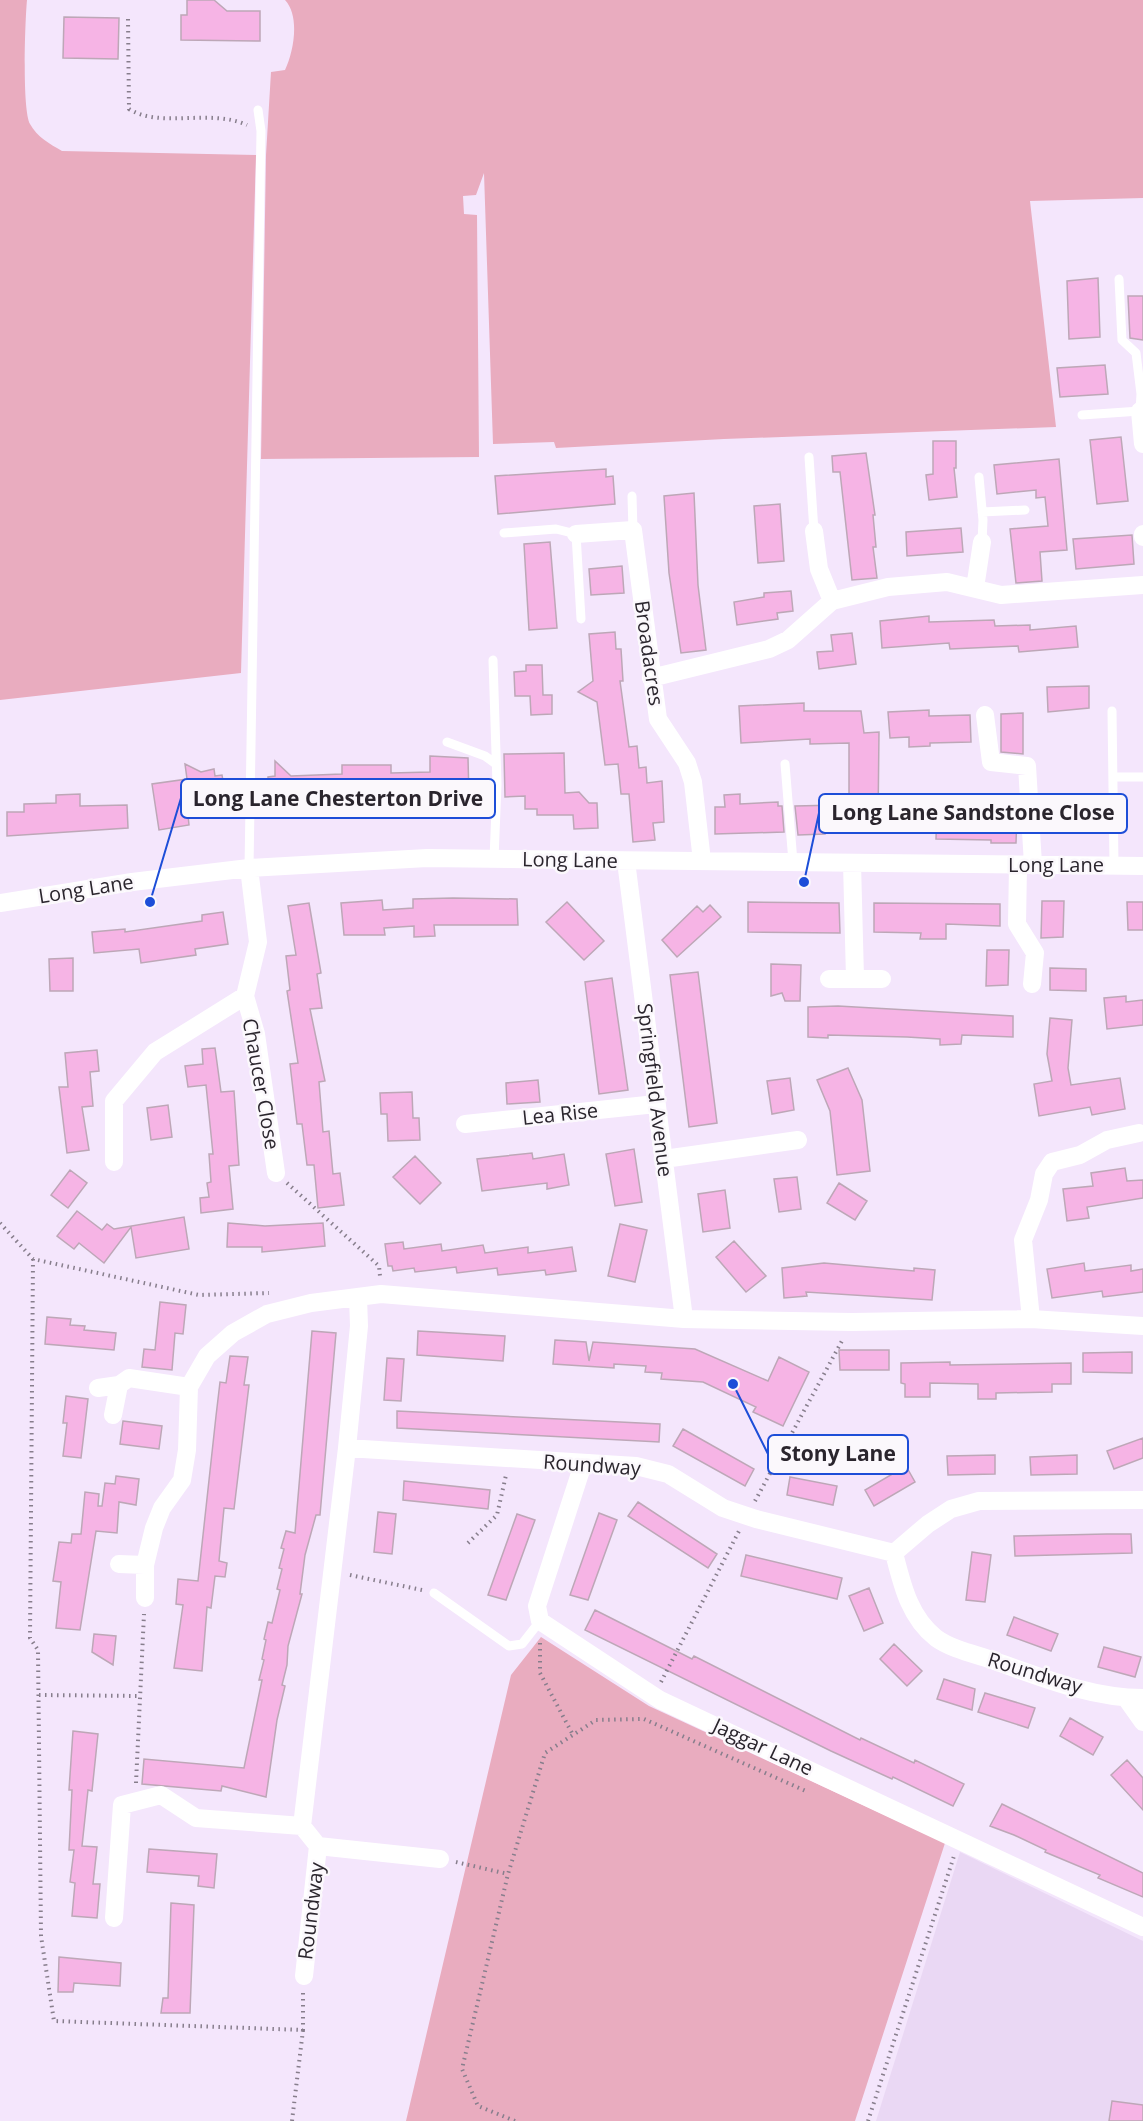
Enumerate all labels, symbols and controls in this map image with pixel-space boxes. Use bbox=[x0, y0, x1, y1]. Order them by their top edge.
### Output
street label: Broadacres bbox=[629, 599, 670, 707]
callout: Long Lane Chesterton Drive bbox=[181, 779, 495, 818]
text: Long Lane Chesterton Drive bbox=[193, 784, 483, 812]
callout: Long Lane Sandstone Close bbox=[819, 794, 1127, 833]
text: Long Lane Sandstone Close bbox=[831, 798, 1115, 826]
street label: Long Lane bbox=[522, 845, 618, 874]
street label: Long Lane bbox=[1008, 851, 1104, 878]
street label: Long Lane bbox=[36, 868, 135, 909]
street label: Springfield Avenue bbox=[631, 1002, 680, 1178]
street label: Chaucer Close bbox=[237, 1016, 286, 1152]
street label: Lea Rise bbox=[521, 1096, 599, 1131]
callout: Stony Lane bbox=[768, 1435, 908, 1474]
text: Stony Lane bbox=[780, 1439, 896, 1467]
street label: Roundway bbox=[542, 1448, 643, 1481]
street label: Roundway bbox=[984, 1645, 1087, 1700]
street label: Jaggar Lane bbox=[707, 1711, 818, 1782]
street label: Roundway bbox=[291, 1860, 330, 1961]

